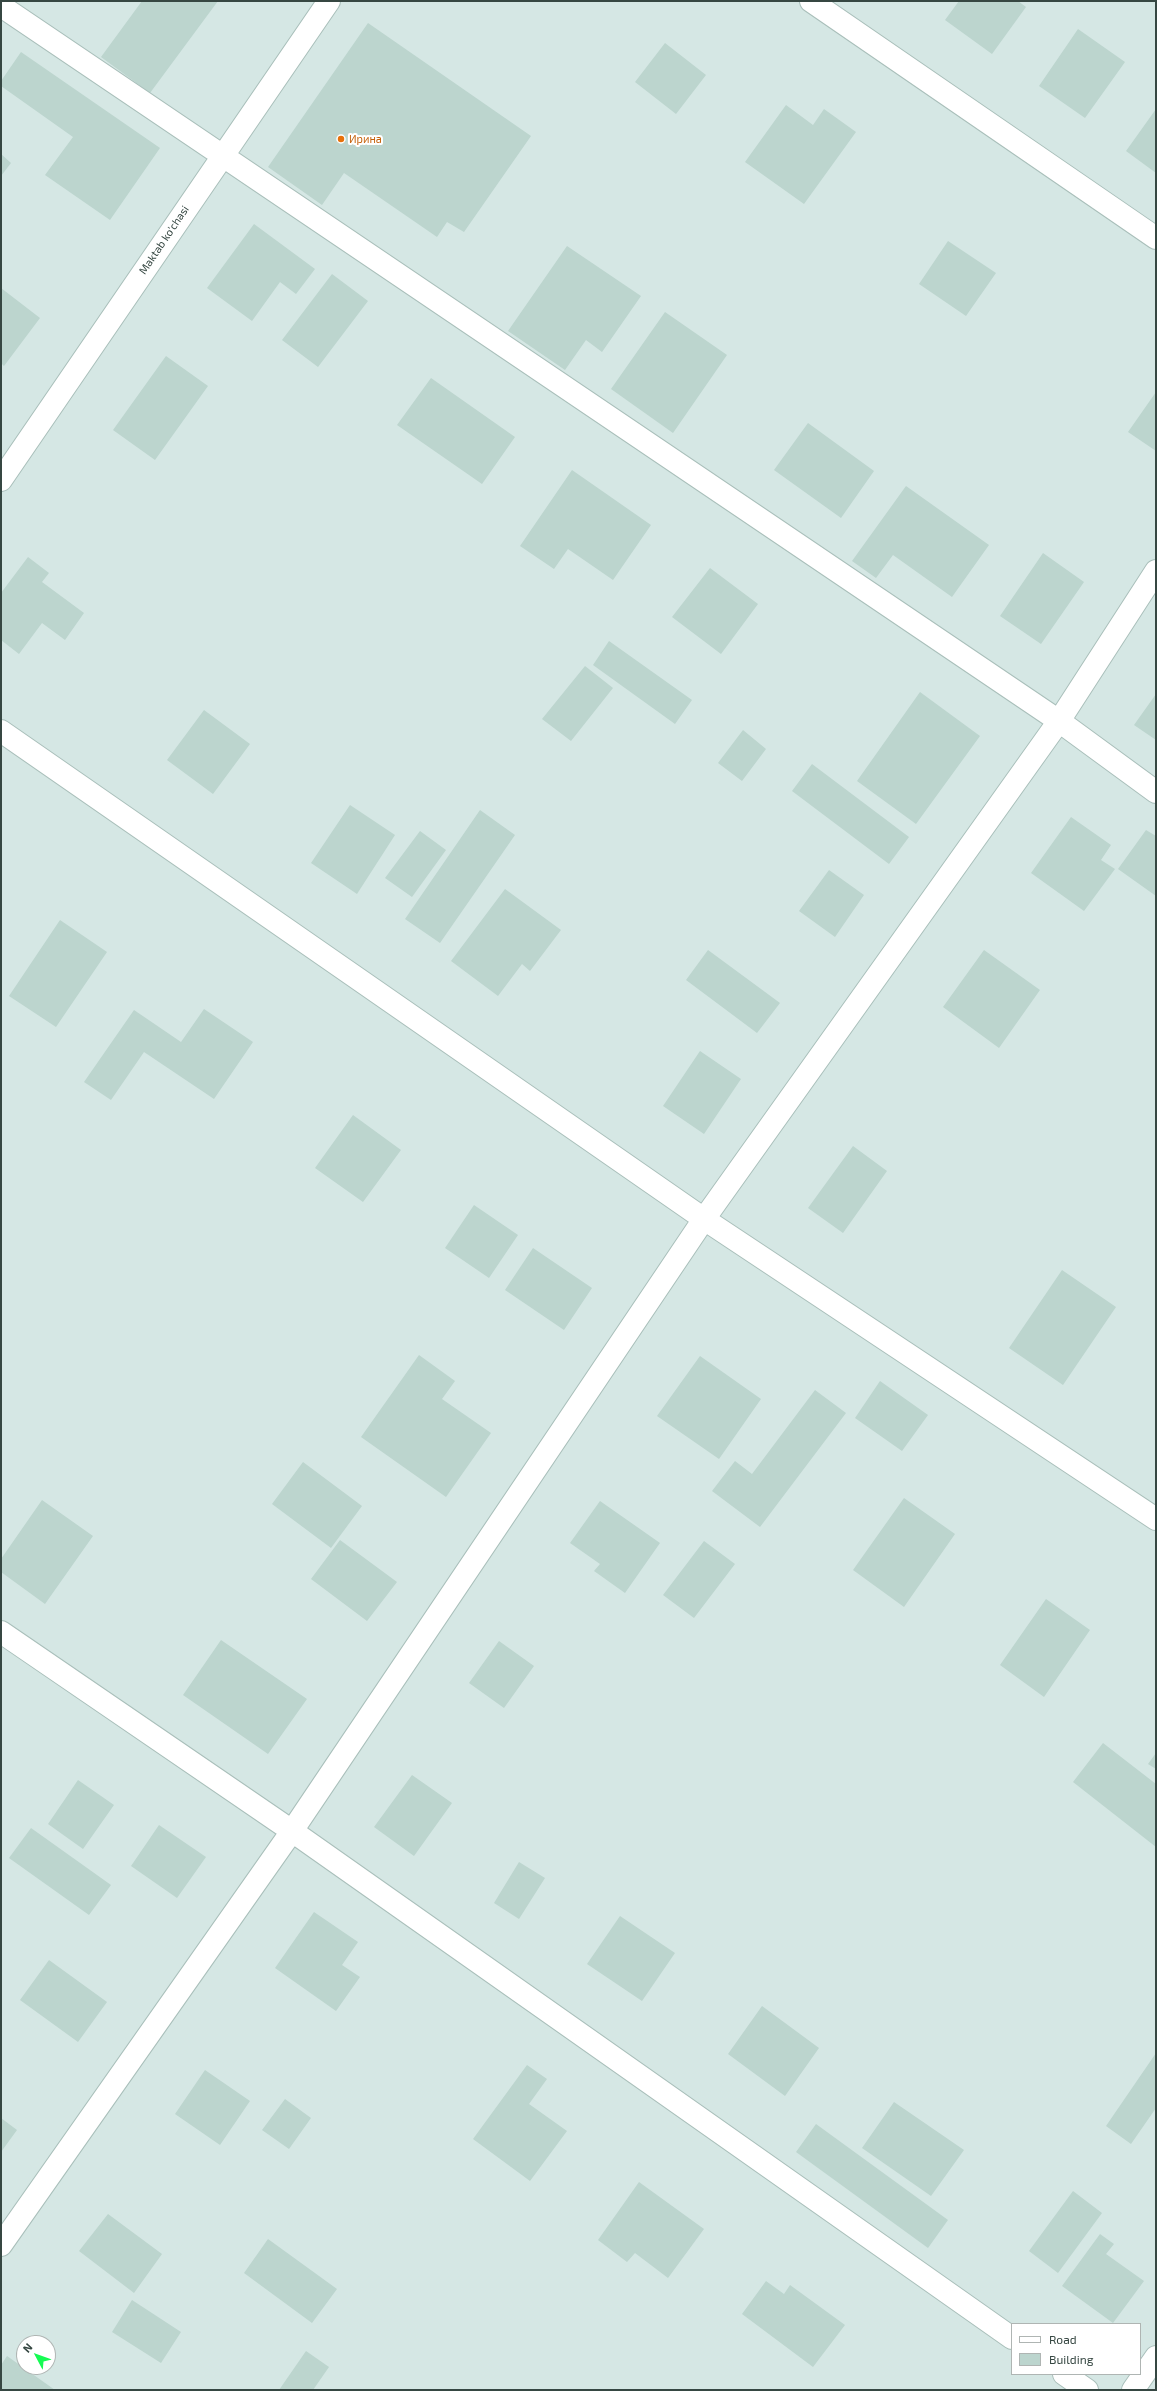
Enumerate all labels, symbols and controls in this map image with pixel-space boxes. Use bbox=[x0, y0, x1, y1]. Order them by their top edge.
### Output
place label: Ирина bbox=[349, 132, 382, 146]
marker: Ирина bbox=[336, 134, 346, 144]
street label: Maktab ko'chasi bbox=[136, 203, 192, 277]
legend bbox=[1011, 2323, 1141, 2375]
text: Road bbox=[1049, 2332, 1077, 2346]
north arrow bbox=[16, 2335, 56, 2375]
text: N bbox=[20, 2340, 35, 2355]
text: Building bbox=[1049, 2352, 1093, 2366]

